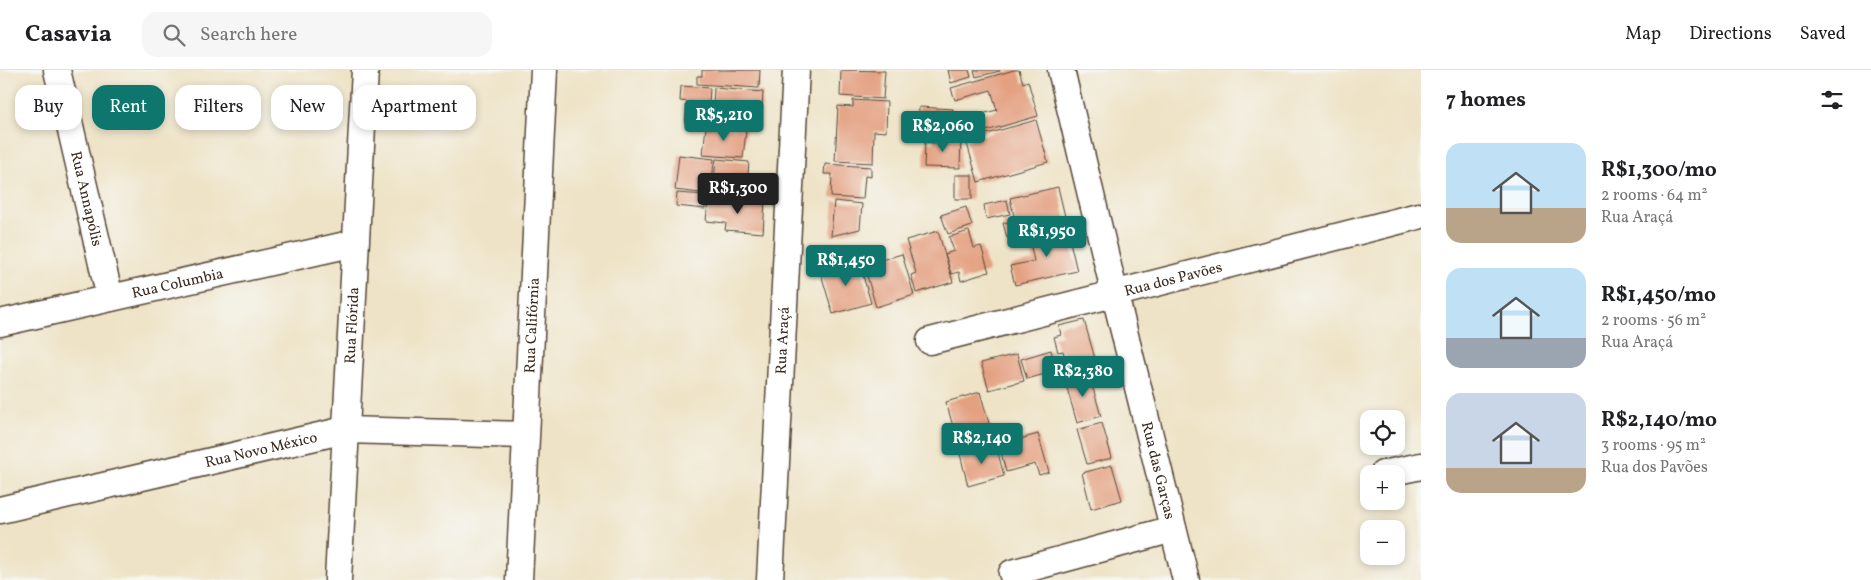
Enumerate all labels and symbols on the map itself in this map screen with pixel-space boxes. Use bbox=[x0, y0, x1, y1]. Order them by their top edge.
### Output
pin: R$5,210 bbox=[678, 100, 770, 142]
pin: R$2,060 bbox=[897, 111, 989, 153]
street label: Rua Annapólis bbox=[64, 149, 107, 249]
pin: R$1,300 bbox=[692, 172, 784, 215]
pin: R$1,950 bbox=[1001, 216, 1093, 258]
pin: R$1,450 bbox=[800, 244, 892, 287]
street label: Rua dos Pavões bbox=[1122, 258, 1225, 303]
street label: Rua Columbia bbox=[130, 264, 226, 305]
street label: Rua Califórnia bbox=[520, 277, 546, 374]
street label: Rua Flórida bbox=[340, 286, 365, 364]
street label: Rua Araçá bbox=[772, 306, 796, 375]
pin: R$2,380 bbox=[1037, 356, 1129, 398]
street label: Rua das Garças bbox=[1135, 420, 1179, 522]
pin: R$2,140 bbox=[936, 422, 1028, 465]
street label: Rua Novo México bbox=[203, 428, 320, 474]

